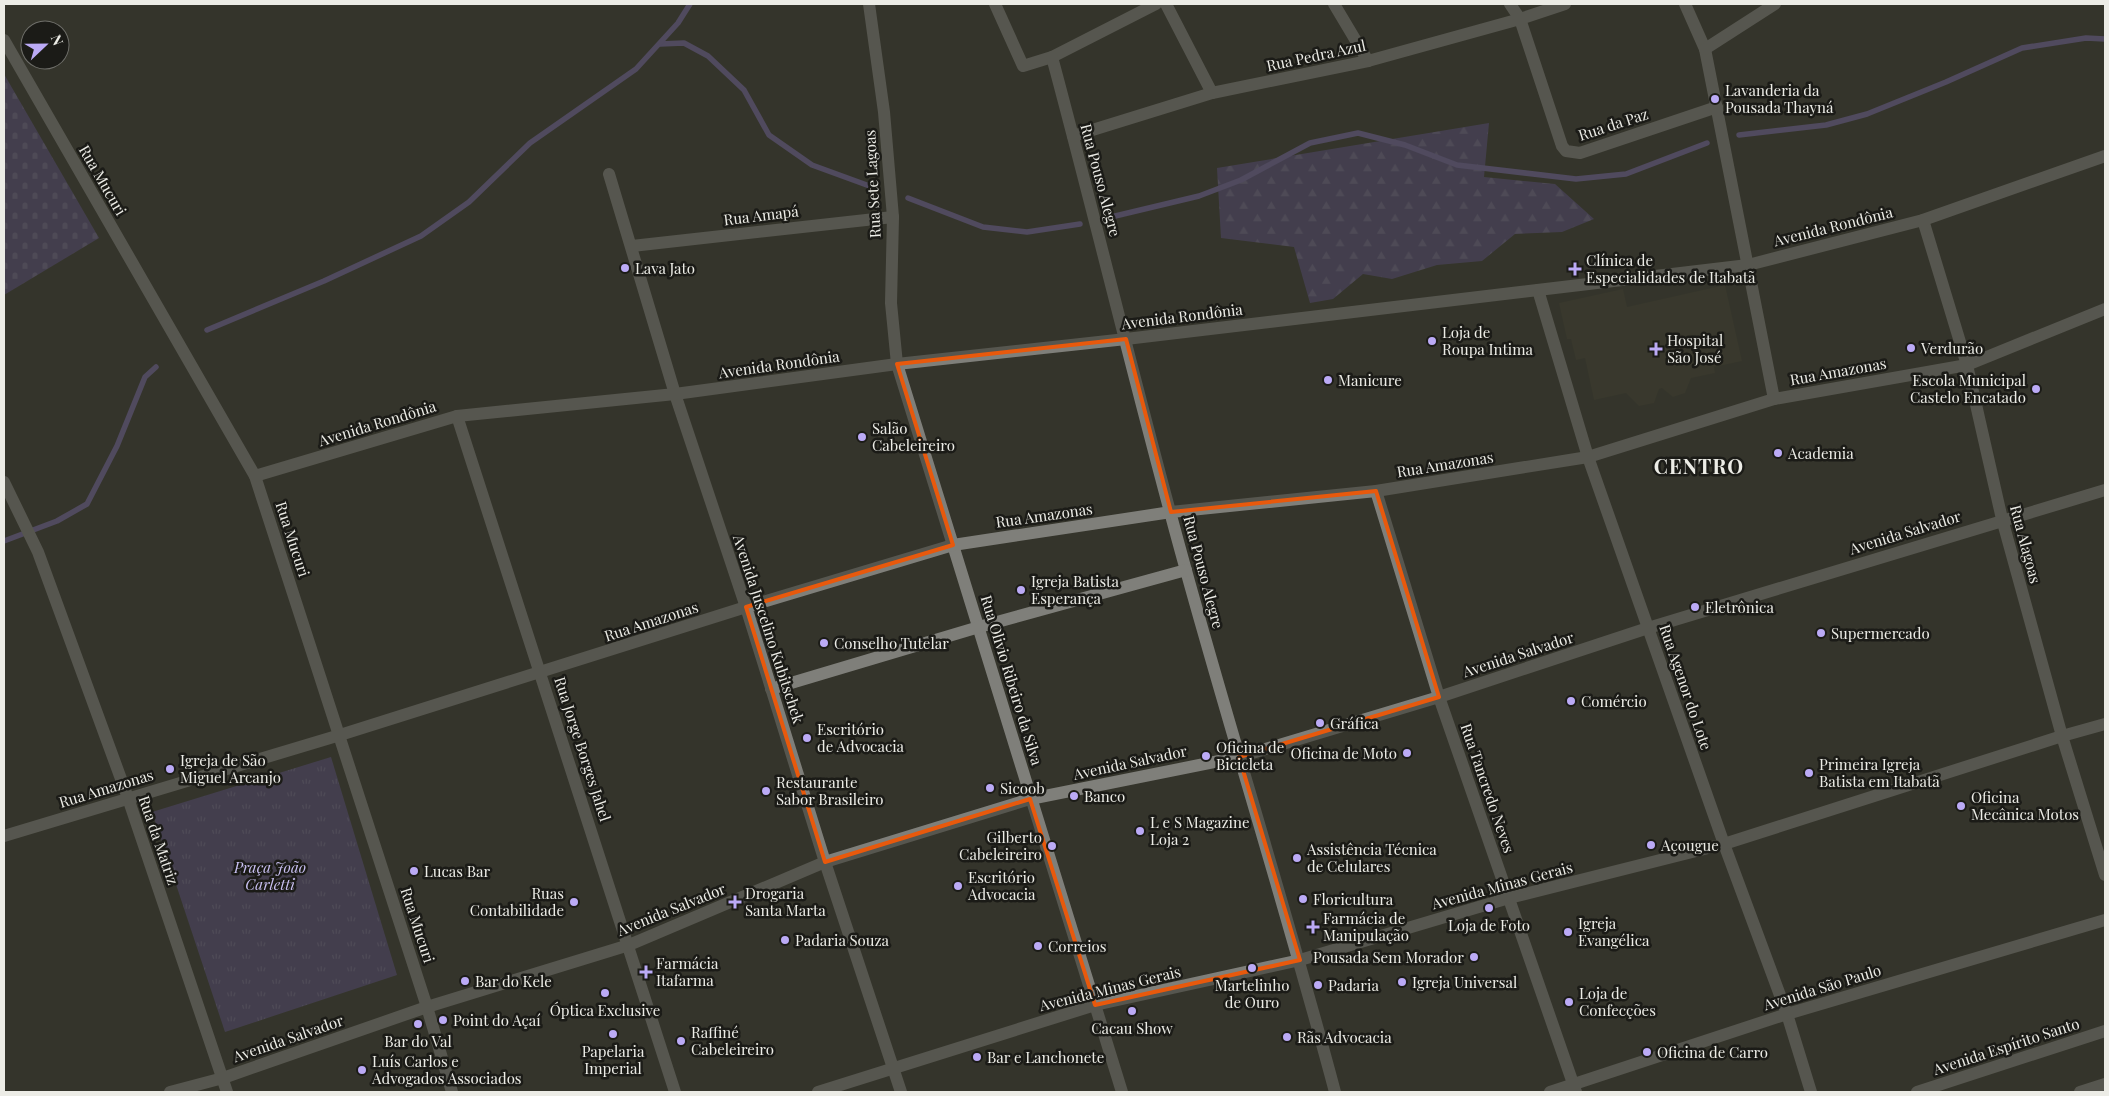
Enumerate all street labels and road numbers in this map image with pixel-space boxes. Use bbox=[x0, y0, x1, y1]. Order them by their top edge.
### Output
street label: Rua Pedra Azul bbox=[1264, 35, 1368, 75]
street label: Rua da Paz bbox=[1575, 103, 1651, 145]
street label: Rua Pouso Alegre bbox=[1076, 121, 1126, 239]
street label: Rua Sete Lagoas bbox=[859, 129, 885, 239]
street label: Rua Mucuri bbox=[75, 141, 131, 219]
street label: Rua Amapá bbox=[722, 200, 800, 230]
street label: Avenida Rondônia bbox=[1770, 201, 1895, 251]
street label: Avenida Rondônia bbox=[1119, 299, 1244, 333]
street label: Avenida Rondônia bbox=[716, 346, 841, 383]
street label: Rua Amazonas bbox=[1788, 353, 1888, 389]
street label: Avenida Rondônia bbox=[315, 395, 439, 451]
street label: Rua Amazonas bbox=[1395, 446, 1495, 482]
street label: Rua Amazonas bbox=[994, 498, 1094, 532]
street label: Rua Mucuri bbox=[271, 499, 315, 580]
street label: Rua Alagoas bbox=[2006, 503, 2046, 585]
street label: Avenida Salvador bbox=[1846, 505, 1963, 559]
street label: Rua Pouso Alegre bbox=[1179, 513, 1229, 631]
street label: Avenida Juscelino Kubitschek bbox=[729, 531, 809, 727]
street label: Rua Olivio Ribeiro da Silva bbox=[977, 592, 1048, 768]
street label: Rua Amazonas bbox=[601, 596, 701, 646]
street label: Rua Agenor do Lote bbox=[1655, 622, 1717, 752]
street label: Avenida Salvador bbox=[1459, 627, 1576, 682]
street label: Rua Jorge Borges Jahel bbox=[550, 674, 616, 824]
street label: Rua Tancredo Neves bbox=[1456, 720, 1520, 856]
street label: Avenida Salvador bbox=[1070, 740, 1189, 784]
street label: Rua Amazonas bbox=[56, 764, 156, 812]
street label: Rua da Matriz bbox=[134, 793, 184, 887]
street label: Avenida Minas Gerais bbox=[1428, 857, 1575, 914]
street label: Avenida Salvador bbox=[613, 878, 729, 940]
street label: Rua Mucuri bbox=[396, 885, 440, 966]
street label: Avenida São Paulo bbox=[1760, 960, 1883, 1015]
street label: Avenida Minas Gerais bbox=[1036, 961, 1183, 1015]
street label: Avenida Salvador bbox=[229, 1010, 346, 1067]
street label: Avenida Espírito Santo bbox=[1929, 1013, 2082, 1079]

